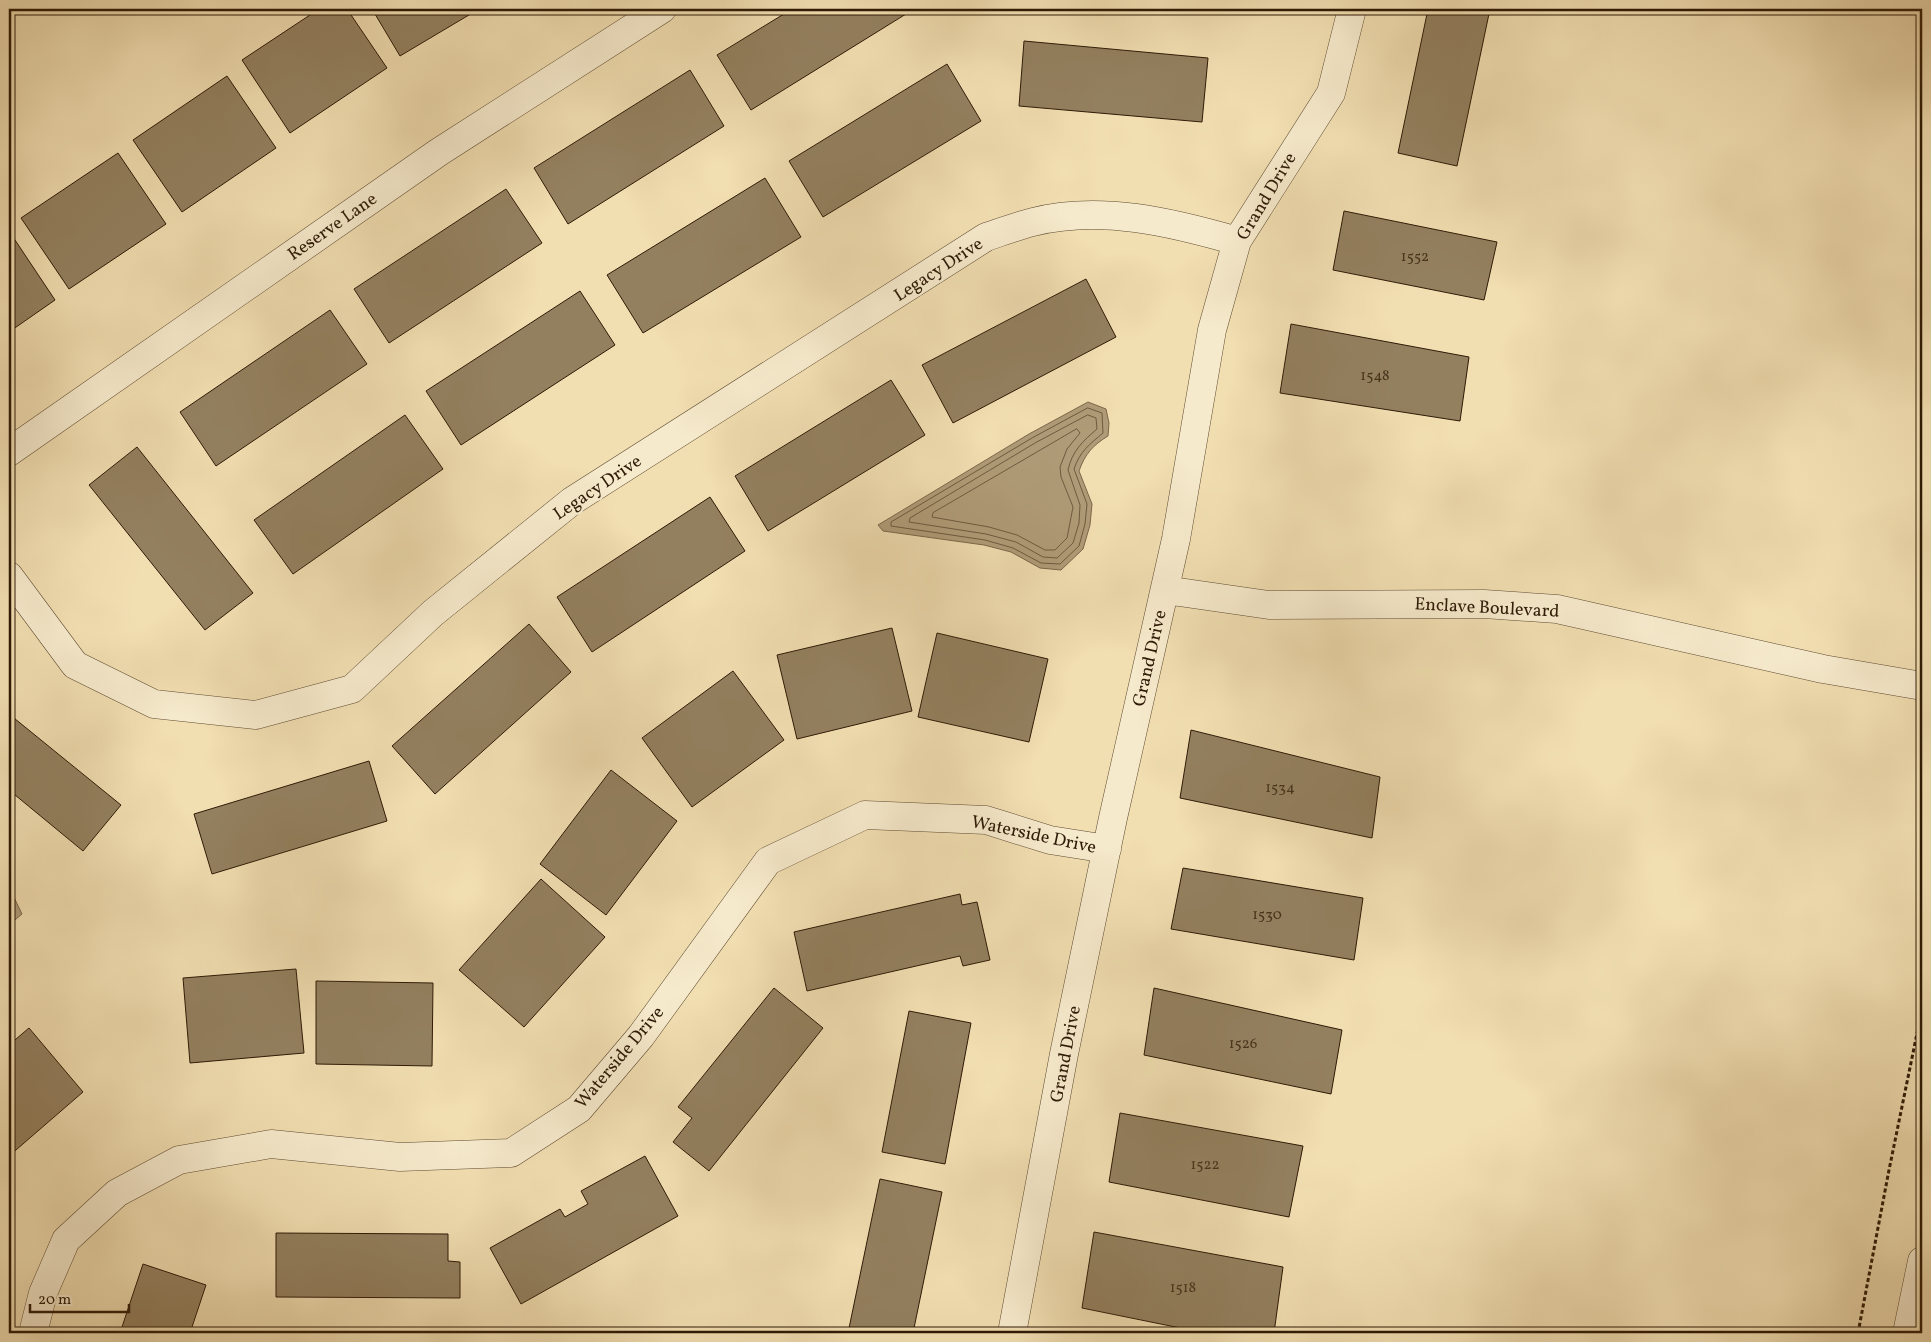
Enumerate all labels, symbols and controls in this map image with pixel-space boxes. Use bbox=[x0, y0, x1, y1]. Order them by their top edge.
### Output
street label: Grand Drive bbox=[1231, 148, 1303, 245]
street label: Reserve Lane bbox=[283, 187, 383, 267]
street label: Legacy Drive bbox=[889, 232, 988, 308]
house number: 1552 bbox=[1401, 247, 1429, 268]
house number: 1548 bbox=[1360, 366, 1390, 387]
street label: Legacy Drive bbox=[549, 449, 647, 527]
street label: Enclave Boulevard bbox=[1414, 592, 1560, 625]
street label: Grand Drive bbox=[1127, 608, 1174, 709]
house number: 1534 bbox=[1265, 778, 1295, 799]
street label: Waterside Drive bbox=[969, 810, 1098, 861]
house number: 1530 bbox=[1252, 905, 1282, 926]
street label: Waterside Drive bbox=[570, 1001, 671, 1115]
street label: Grand Drive bbox=[1045, 1004, 1088, 1105]
house number: 1526 bbox=[1229, 1034, 1257, 1055]
house number: 1522 bbox=[1190, 1155, 1220, 1176]
house number: 1518 bbox=[1170, 1278, 1196, 1299]
scale bar bbox=[30, 1282, 129, 1314]
text: 20 m bbox=[38, 1290, 71, 1311]

